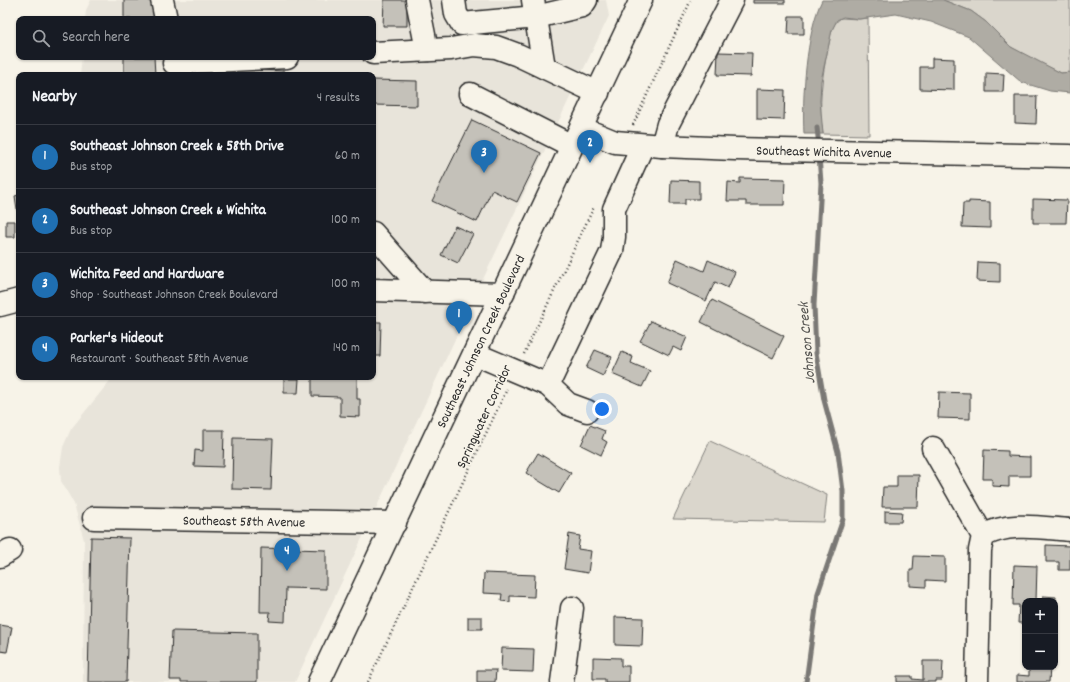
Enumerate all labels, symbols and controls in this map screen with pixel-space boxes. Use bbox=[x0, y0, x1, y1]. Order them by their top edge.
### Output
search box bbox=[16, 16, 376, 60]
icon: search bbox=[30, 27, 52, 49]
text: Search here bbox=[62, 27, 130, 49]
text: Nearby bbox=[32, 86, 76, 110]
text: 4 results bbox=[317, 89, 360, 108]
pin: 2 bbox=[577, 130, 603, 163]
text: Southeast Johnson Creek & 58th Drive bbox=[70, 136, 284, 158]
pin: 3 bbox=[471, 140, 497, 173]
street label: Southeast Wichita Avenue bbox=[756, 141, 892, 164]
text: 1 bbox=[44, 147, 46, 166]
text: 60 m bbox=[335, 147, 360, 166]
text: Bus stop bbox=[70, 158, 112, 177]
text: Southeast Johnson Creek & Wichita bbox=[70, 200, 266, 222]
text: 2 bbox=[42, 211, 48, 230]
text: 100 m bbox=[331, 211, 360, 230]
text: Bus stop bbox=[70, 222, 112, 241]
street label: Southeast Johnson Creek Boulevard bbox=[432, 252, 531, 432]
text: Wichita Feed and Hardware bbox=[70, 264, 224, 286]
text: 3 bbox=[42, 275, 48, 294]
text: 100 m bbox=[331, 275, 360, 294]
text: Shop · Southeast Johnson Creek Boulevard bbox=[70, 286, 278, 305]
water label: Johnson Creek bbox=[793, 299, 823, 384]
pin: 1 bbox=[446, 301, 472, 334]
text: Parker's Hideout bbox=[70, 328, 163, 350]
text: 4 bbox=[42, 339, 48, 358]
text: 140 m bbox=[333, 339, 360, 358]
text: Restaurant · Southeast 58th Avenue bbox=[70, 350, 248, 369]
street label: Springwater Corridor bbox=[452, 361, 518, 472]
your location bbox=[592, 399, 612, 419]
street label: Southeast 58th Avenue bbox=[183, 511, 305, 534]
pin: 4 bbox=[274, 538, 300, 571]
map controls bbox=[1022, 598, 1058, 670]
button: + bbox=[1022, 598, 1058, 634]
button: − bbox=[1022, 634, 1058, 670]

